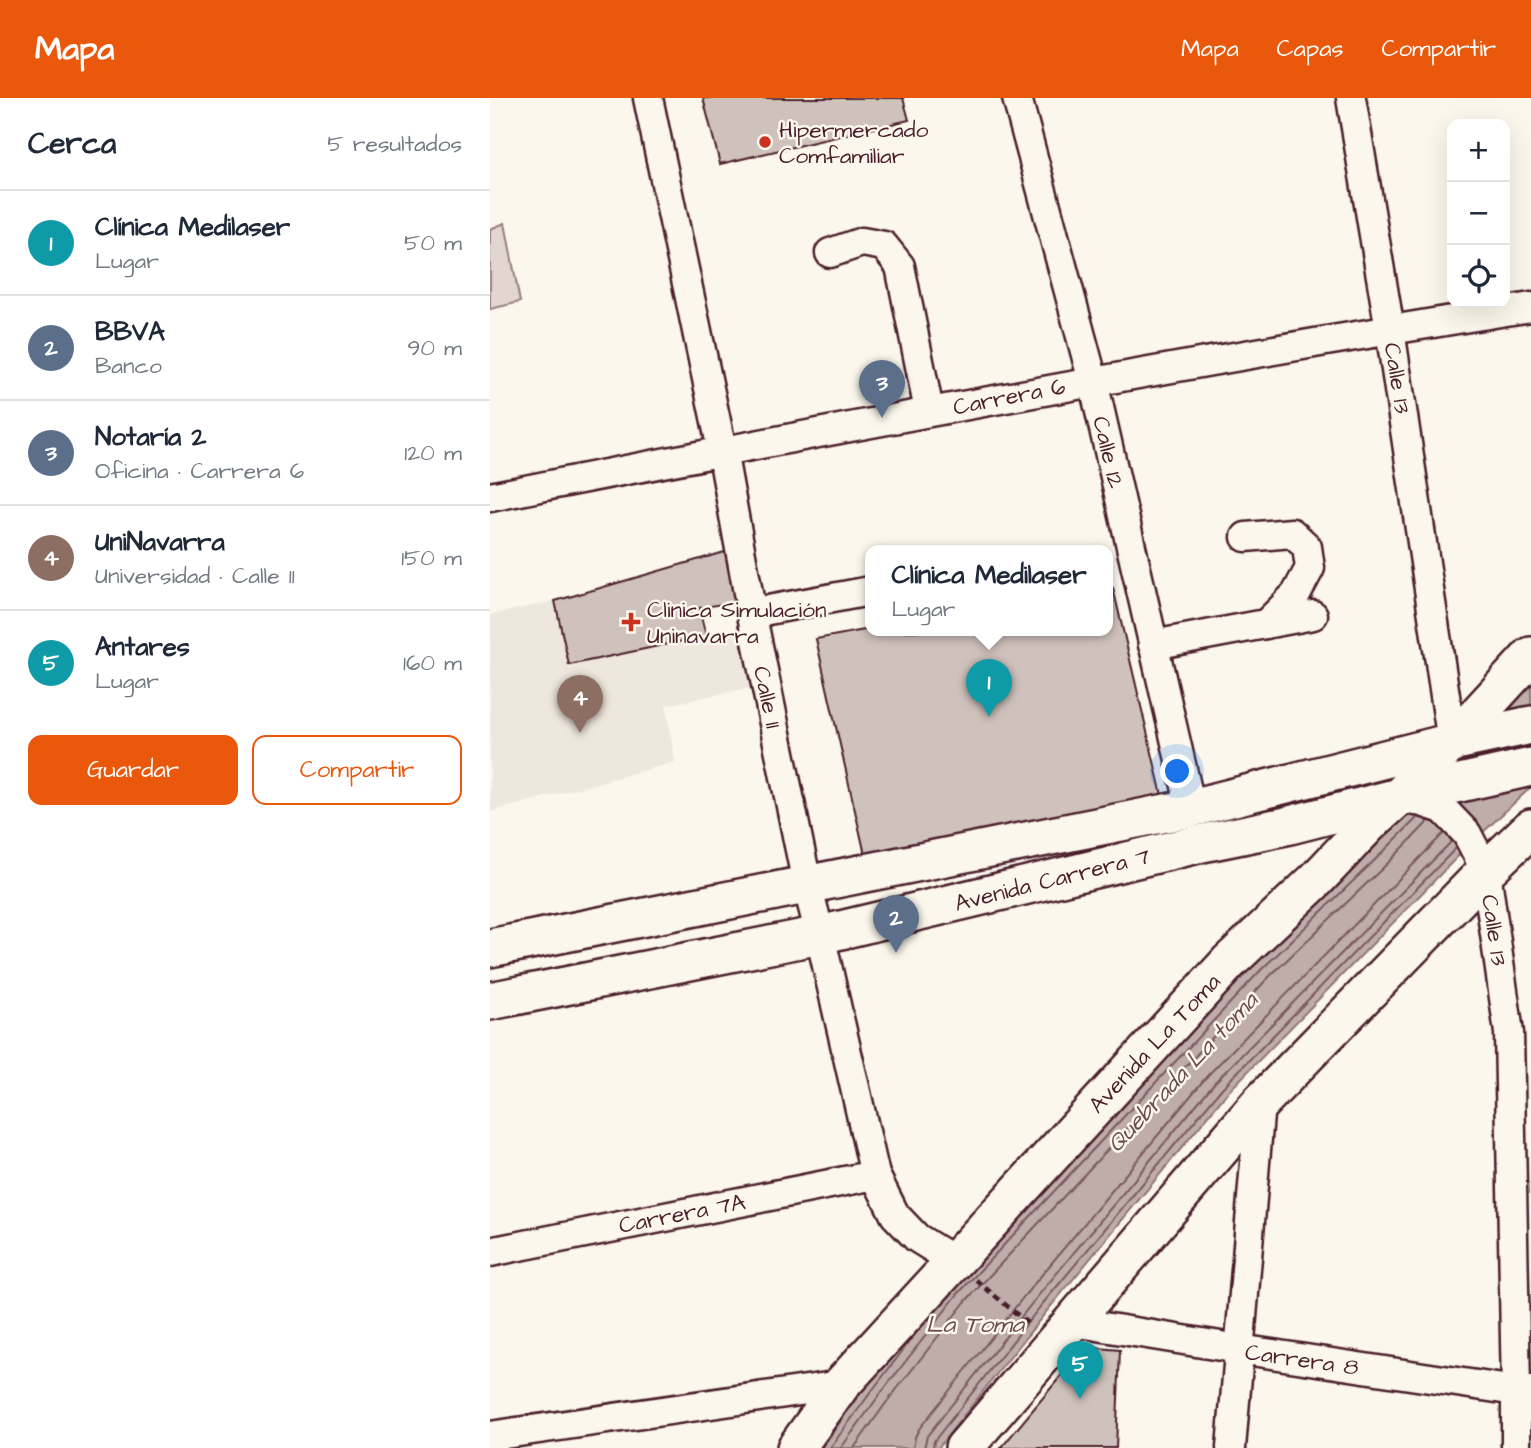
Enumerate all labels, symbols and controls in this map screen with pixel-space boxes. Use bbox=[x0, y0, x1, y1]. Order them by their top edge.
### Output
text: Mapa bbox=[35, 26, 114, 72]
text: Mapa bbox=[1181, 32, 1239, 66]
text: Capas bbox=[1277, 32, 1343, 66]
text: Compartir bbox=[1381, 32, 1496, 66]
place label: Hipermercado Comfamiliar bbox=[779, 114, 928, 172]
map controls bbox=[1447, 119, 1510, 308]
button: + bbox=[1447, 119, 1510, 182]
text: Cerca bbox=[28, 123, 116, 165]
text: 5 resultados bbox=[327, 128, 462, 160]
marker: Hipermercado Comfamiliar bbox=[757, 134, 773, 150]
button: − bbox=[1447, 182, 1510, 245]
text: Clínica Medilaser bbox=[95, 209, 290, 245]
text: 1 bbox=[50, 227, 52, 259]
text: 50 m bbox=[404, 227, 462, 259]
text: Lugar bbox=[95, 245, 159, 277]
button: locate bbox=[1447, 245, 1510, 308]
text: BBVA bbox=[95, 314, 165, 350]
text: 2 bbox=[44, 332, 58, 364]
text: 90 m bbox=[407, 332, 462, 364]
street label: Calle 13 bbox=[1376, 340, 1418, 416]
text: Banco bbox=[95, 350, 162, 382]
pin: 3 bbox=[859, 360, 905, 418]
street label: Carrera 6 bbox=[950, 370, 1068, 424]
street label: Calle 12 bbox=[1084, 413, 1132, 491]
text: Notaría 2 bbox=[95, 419, 206, 455]
text: 3 bbox=[45, 437, 57, 469]
text: 120 m bbox=[404, 437, 462, 469]
text: Oficina · Carrera 6 bbox=[95, 455, 304, 487]
text: UniNavarra bbox=[95, 524, 225, 560]
text: 4 bbox=[43, 542, 59, 574]
text: 150 m bbox=[401, 542, 462, 574]
popup bbox=[865, 545, 1113, 636]
text: Clínica Medilaser bbox=[891, 557, 1087, 593]
text: Universidad · Calle 11 bbox=[95, 560, 295, 592]
text: Lugar bbox=[891, 593, 955, 625]
place label: Clinica Simulación Uninavarra bbox=[647, 594, 826, 652]
marker: Clinica Simulación Uninavarra bbox=[621, 612, 641, 632]
text: Antares bbox=[95, 629, 190, 665]
text: 5 bbox=[43, 647, 59, 679]
text: 160 m bbox=[403, 647, 462, 679]
pin: 1 bbox=[966, 659, 1012, 717]
street label: Calle 11 bbox=[745, 663, 789, 731]
text: Lugar bbox=[95, 665, 159, 697]
pin: 4 bbox=[557, 675, 603, 733]
button: Guardar bbox=[28, 735, 238, 805]
button: Compartir bbox=[252, 735, 462, 805]
your location bbox=[1160, 754, 1194, 788]
street label: Avenida Carrera 7 bbox=[951, 840, 1153, 920]
street label: Calle 13 bbox=[1473, 893, 1515, 968]
pin: 2 bbox=[873, 895, 919, 953]
street label: Avenida La Toma bbox=[1081, 967, 1228, 1121]
water label: Quebrada La toma bbox=[1099, 984, 1267, 1160]
street label: Carrera 7A bbox=[616, 1186, 748, 1242]
water label: La Toma bbox=[926, 1308, 1026, 1342]
street label: Carrera 8 bbox=[1243, 1336, 1361, 1384]
pin: 5 bbox=[1057, 1341, 1103, 1399]

